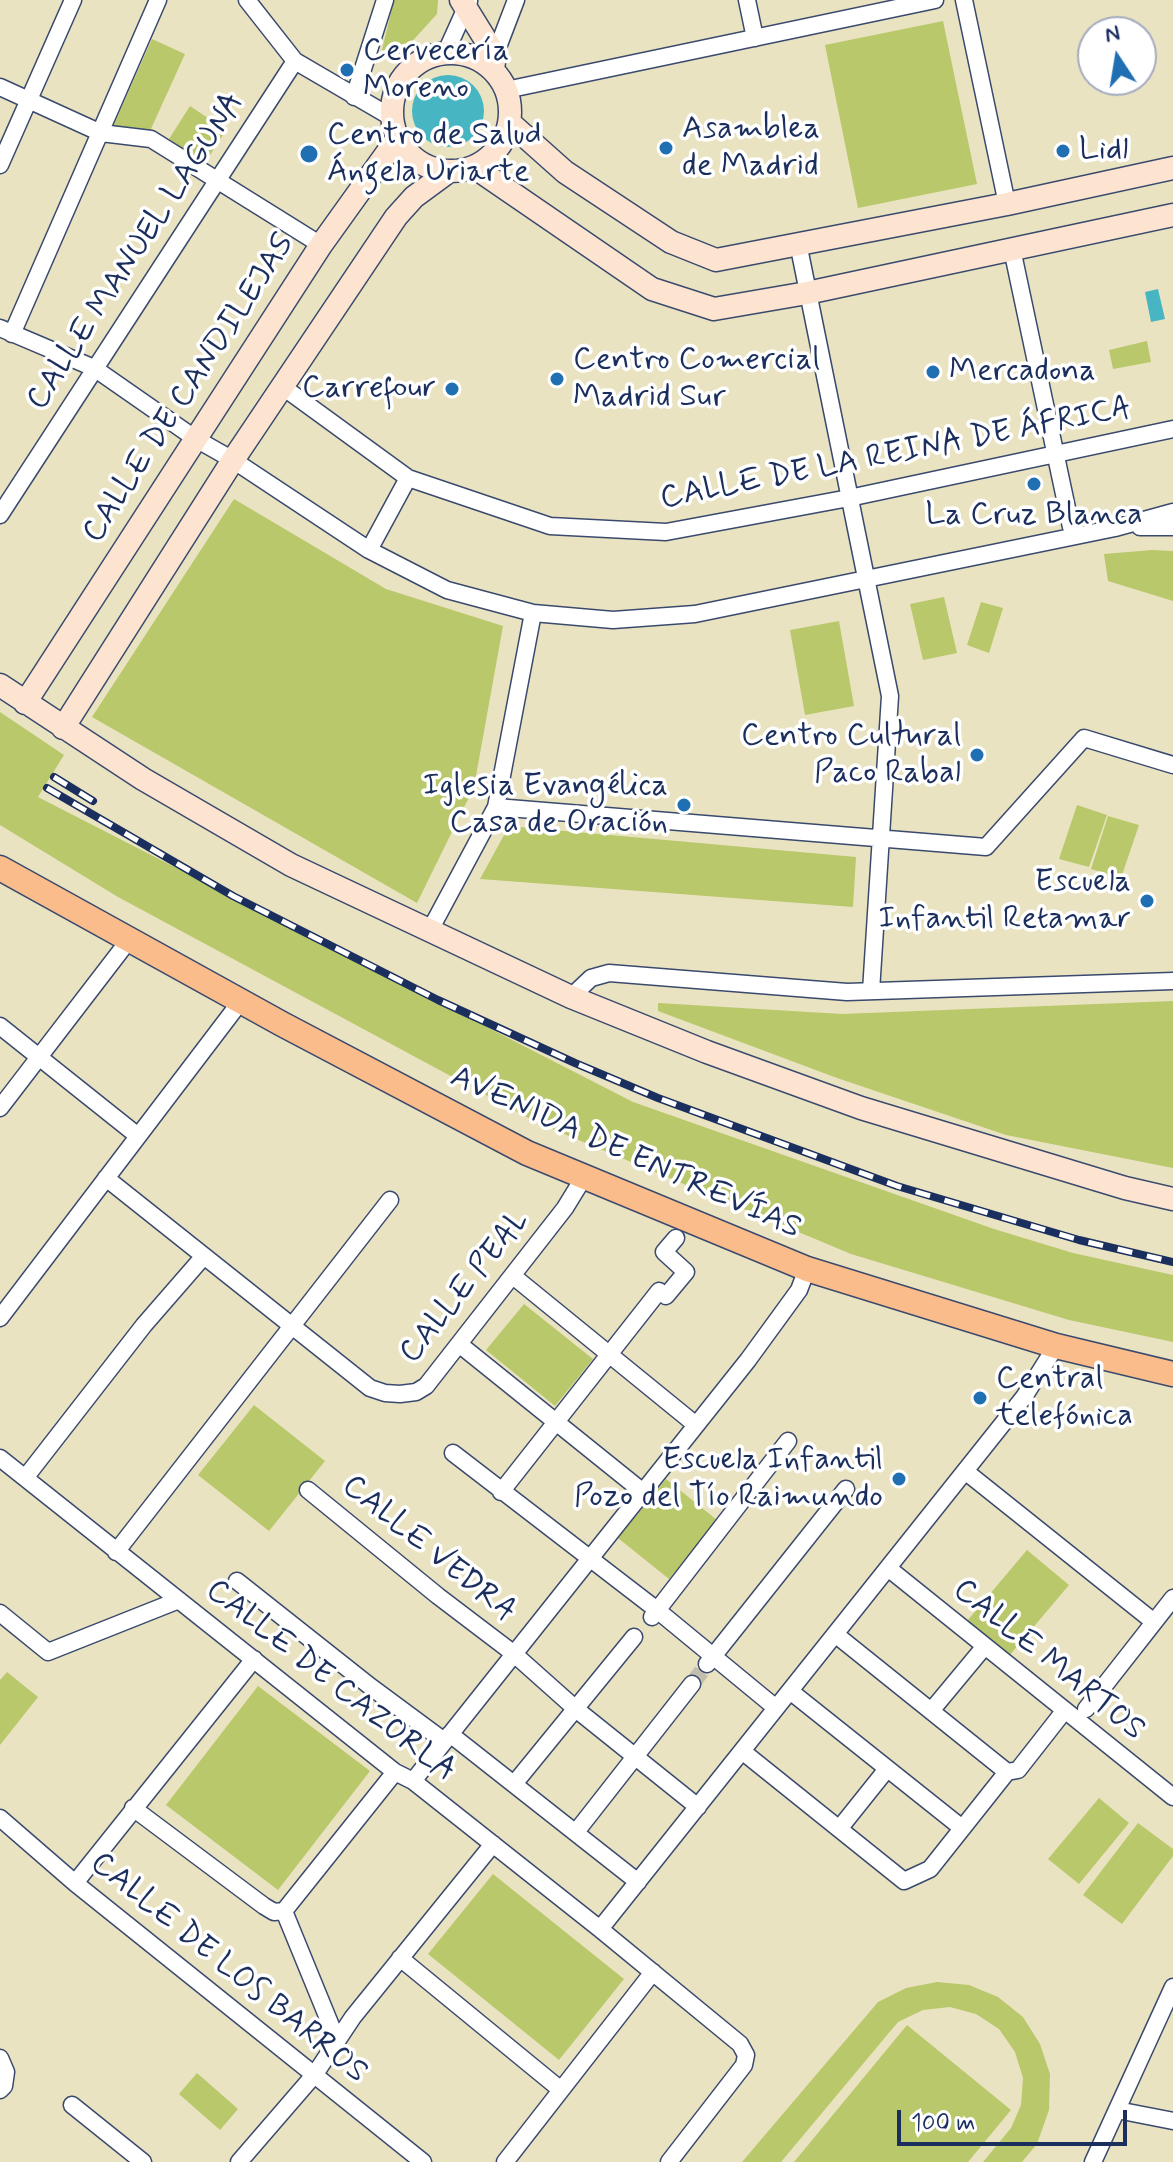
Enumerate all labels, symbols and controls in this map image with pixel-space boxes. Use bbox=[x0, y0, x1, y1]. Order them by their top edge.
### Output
north arrow bbox=[1077, 16, 1157, 96]
text: N bbox=[1102, 19, 1123, 50]
place label: Cervecería Moreno bbox=[363, 33, 509, 108]
marker: Cervecería Moreno bbox=[338, 61, 356, 79]
street label: CALLE MANUEL LAGUNA bbox=[20, 86, 254, 418]
place label: Asamblea de Madrid bbox=[682, 111, 820, 186]
place label: Centro de Salud Ángela Uriarte bbox=[327, 117, 541, 192]
place label: Lidl bbox=[1079, 132, 1128, 170]
marker: Asamblea de Madrid bbox=[657, 139, 675, 157]
marker: Lidl bbox=[1054, 142, 1072, 160]
marker: Centro de Salud Ángela Uriarte bbox=[298, 143, 320, 165]
street label: CALLE DE CANDILEJAS bbox=[76, 227, 304, 551]
place label: Centro Comercial Madrid Sur bbox=[573, 342, 820, 417]
place label: Mercadona bbox=[949, 353, 1096, 391]
marker: Mercadona bbox=[924, 363, 942, 381]
place label: Carrefour bbox=[302, 370, 436, 408]
marker: Centro Comercial Madrid Sur bbox=[548, 370, 566, 388]
marker: Carrefour bbox=[443, 380, 461, 398]
street label: CALLE DE LA REINA DE ÁFRICA bbox=[657, 390, 1135, 520]
marker: La Cruz Blanca bbox=[1025, 475, 1043, 493]
place label: La Cruz Blanca bbox=[925, 497, 1143, 535]
place label: Centro Cultural Paco Rabal bbox=[741, 718, 961, 793]
marker: Centro Cultural Paco Rabal bbox=[968, 746, 986, 764]
place label: Iglesia Evangélica Casa de Oración bbox=[423, 768, 668, 843]
marker: Iglesia Evangélica Casa de Oración bbox=[675, 796, 693, 814]
place label: Escuela Infantil Retamar bbox=[878, 864, 1131, 939]
marker: Escuela Infantil Retamar bbox=[1138, 892, 1156, 910]
street label: AVENIDA DE ENTREVÍAS bbox=[444, 1059, 806, 1249]
street label: CALLE PEAL bbox=[393, 1204, 539, 1372]
place label: Central telefónica bbox=[996, 1361, 1133, 1436]
marker: Central telefónica bbox=[971, 1389, 989, 1407]
place label: Escuela Infantil Pozo del Tío Raimundo bbox=[574, 1442, 883, 1517]
street label: CALLE VEDRA bbox=[333, 1468, 523, 1632]
marker: Escuela Infantil Pozo del Tío Raimundo bbox=[890, 1470, 908, 1488]
street label: CALLE DE CAZORLA bbox=[197, 1572, 463, 1792]
street label: CALLE MARTOS bbox=[944, 1572, 1152, 1750]
street label: CALLE DE LOS BARROS bbox=[81, 1845, 375, 2093]
scale bar bbox=[901, 2094, 1131, 2144]
text: 100 m bbox=[911, 2108, 975, 2139]

